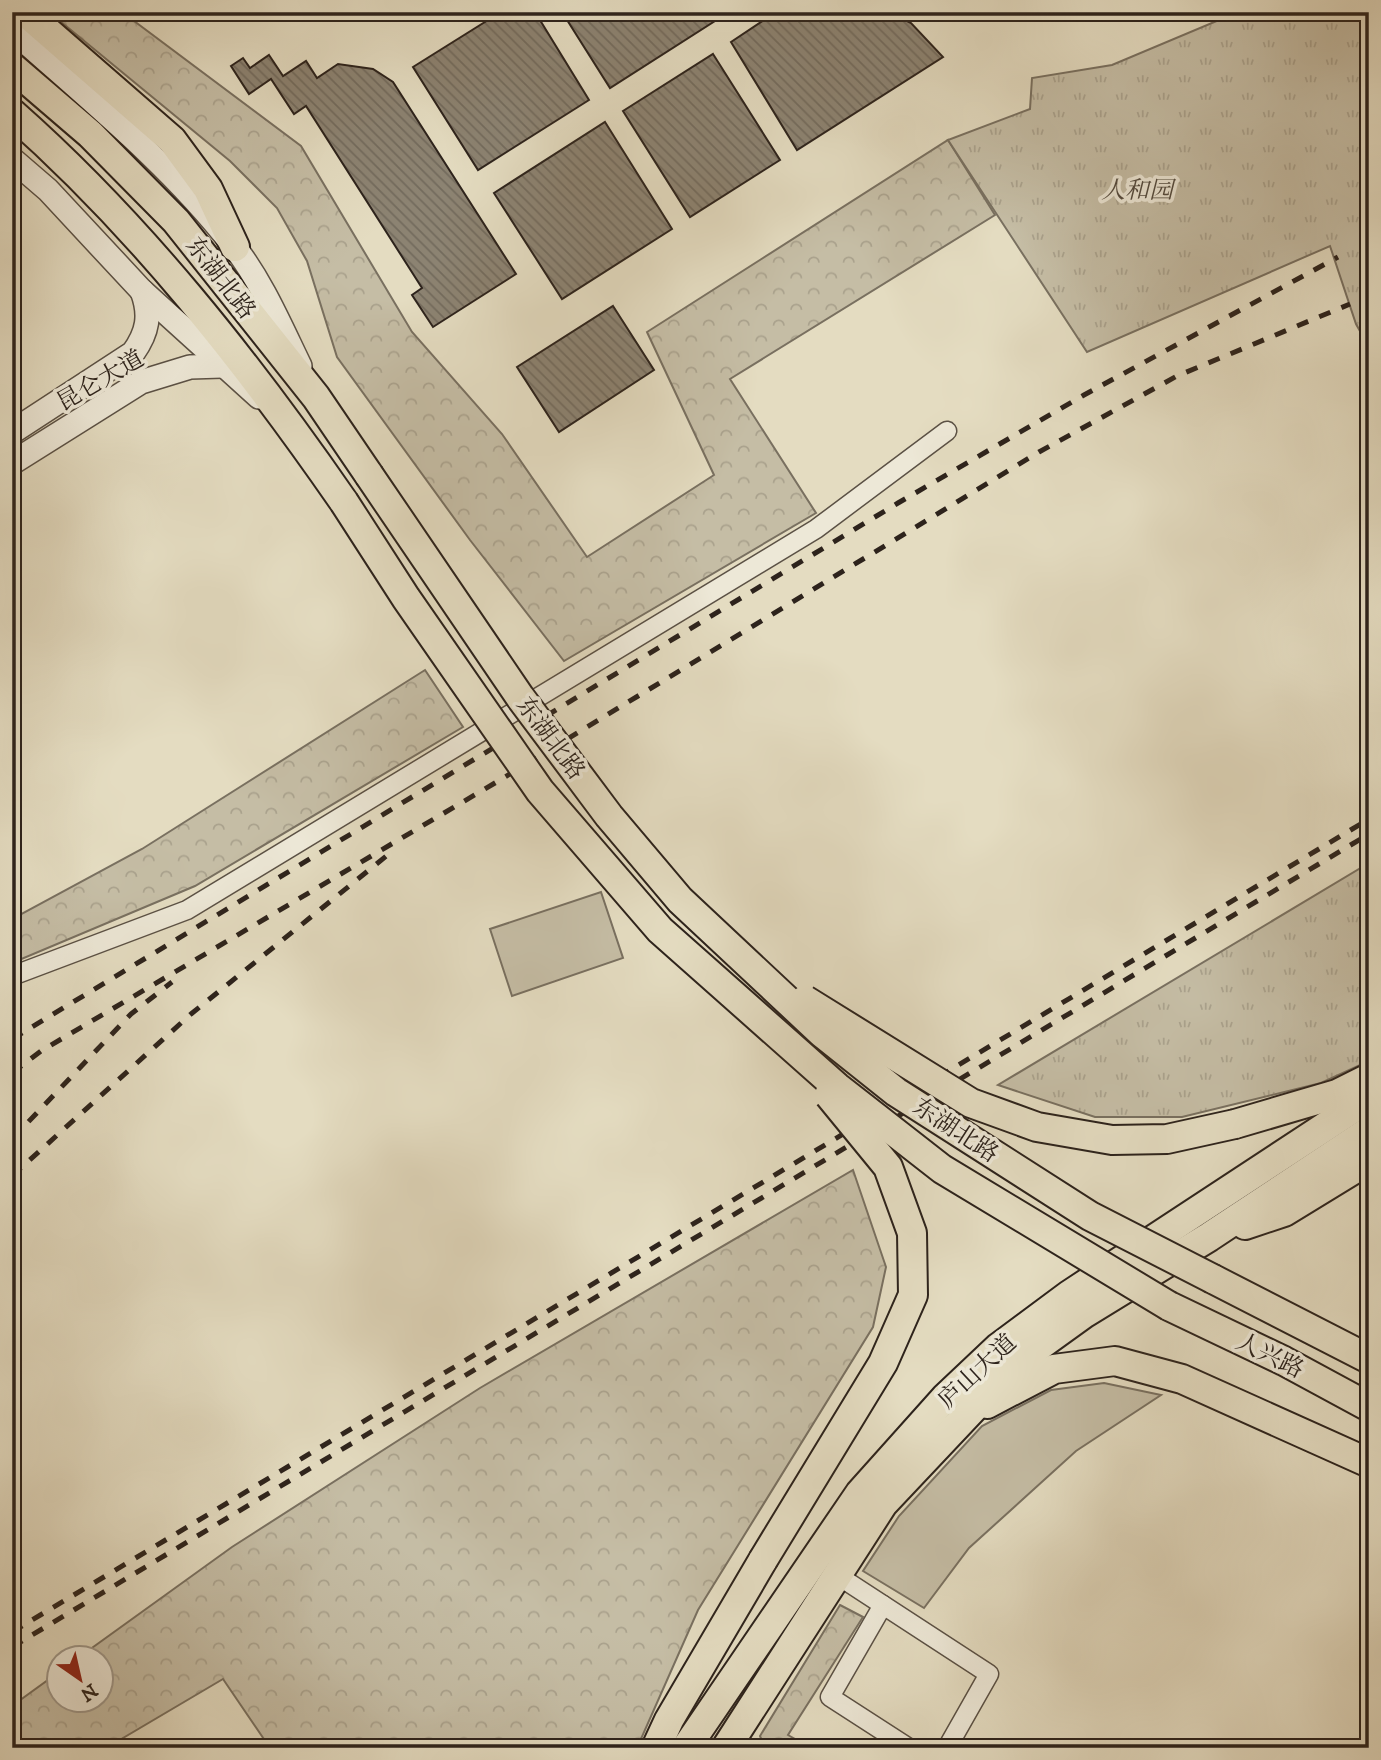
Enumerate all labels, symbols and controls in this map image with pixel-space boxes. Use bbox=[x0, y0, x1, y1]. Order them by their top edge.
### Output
park label: 人和园 bbox=[1101, 176, 1177, 206]
street label: 东湖北路 bbox=[179, 232, 262, 326]
street label: 昆仑大道 bbox=[51, 344, 150, 418]
street label: 东湖北路 bbox=[509, 691, 591, 786]
street label: 东湖北路 bbox=[907, 1092, 1004, 1170]
street label: 人兴路 bbox=[1231, 1327, 1308, 1385]
street label: 庐山大道 bbox=[932, 1328, 1023, 1415]
north arrow bbox=[46, 1644, 116, 1714]
text: N bbox=[75, 1678, 102, 1706]

